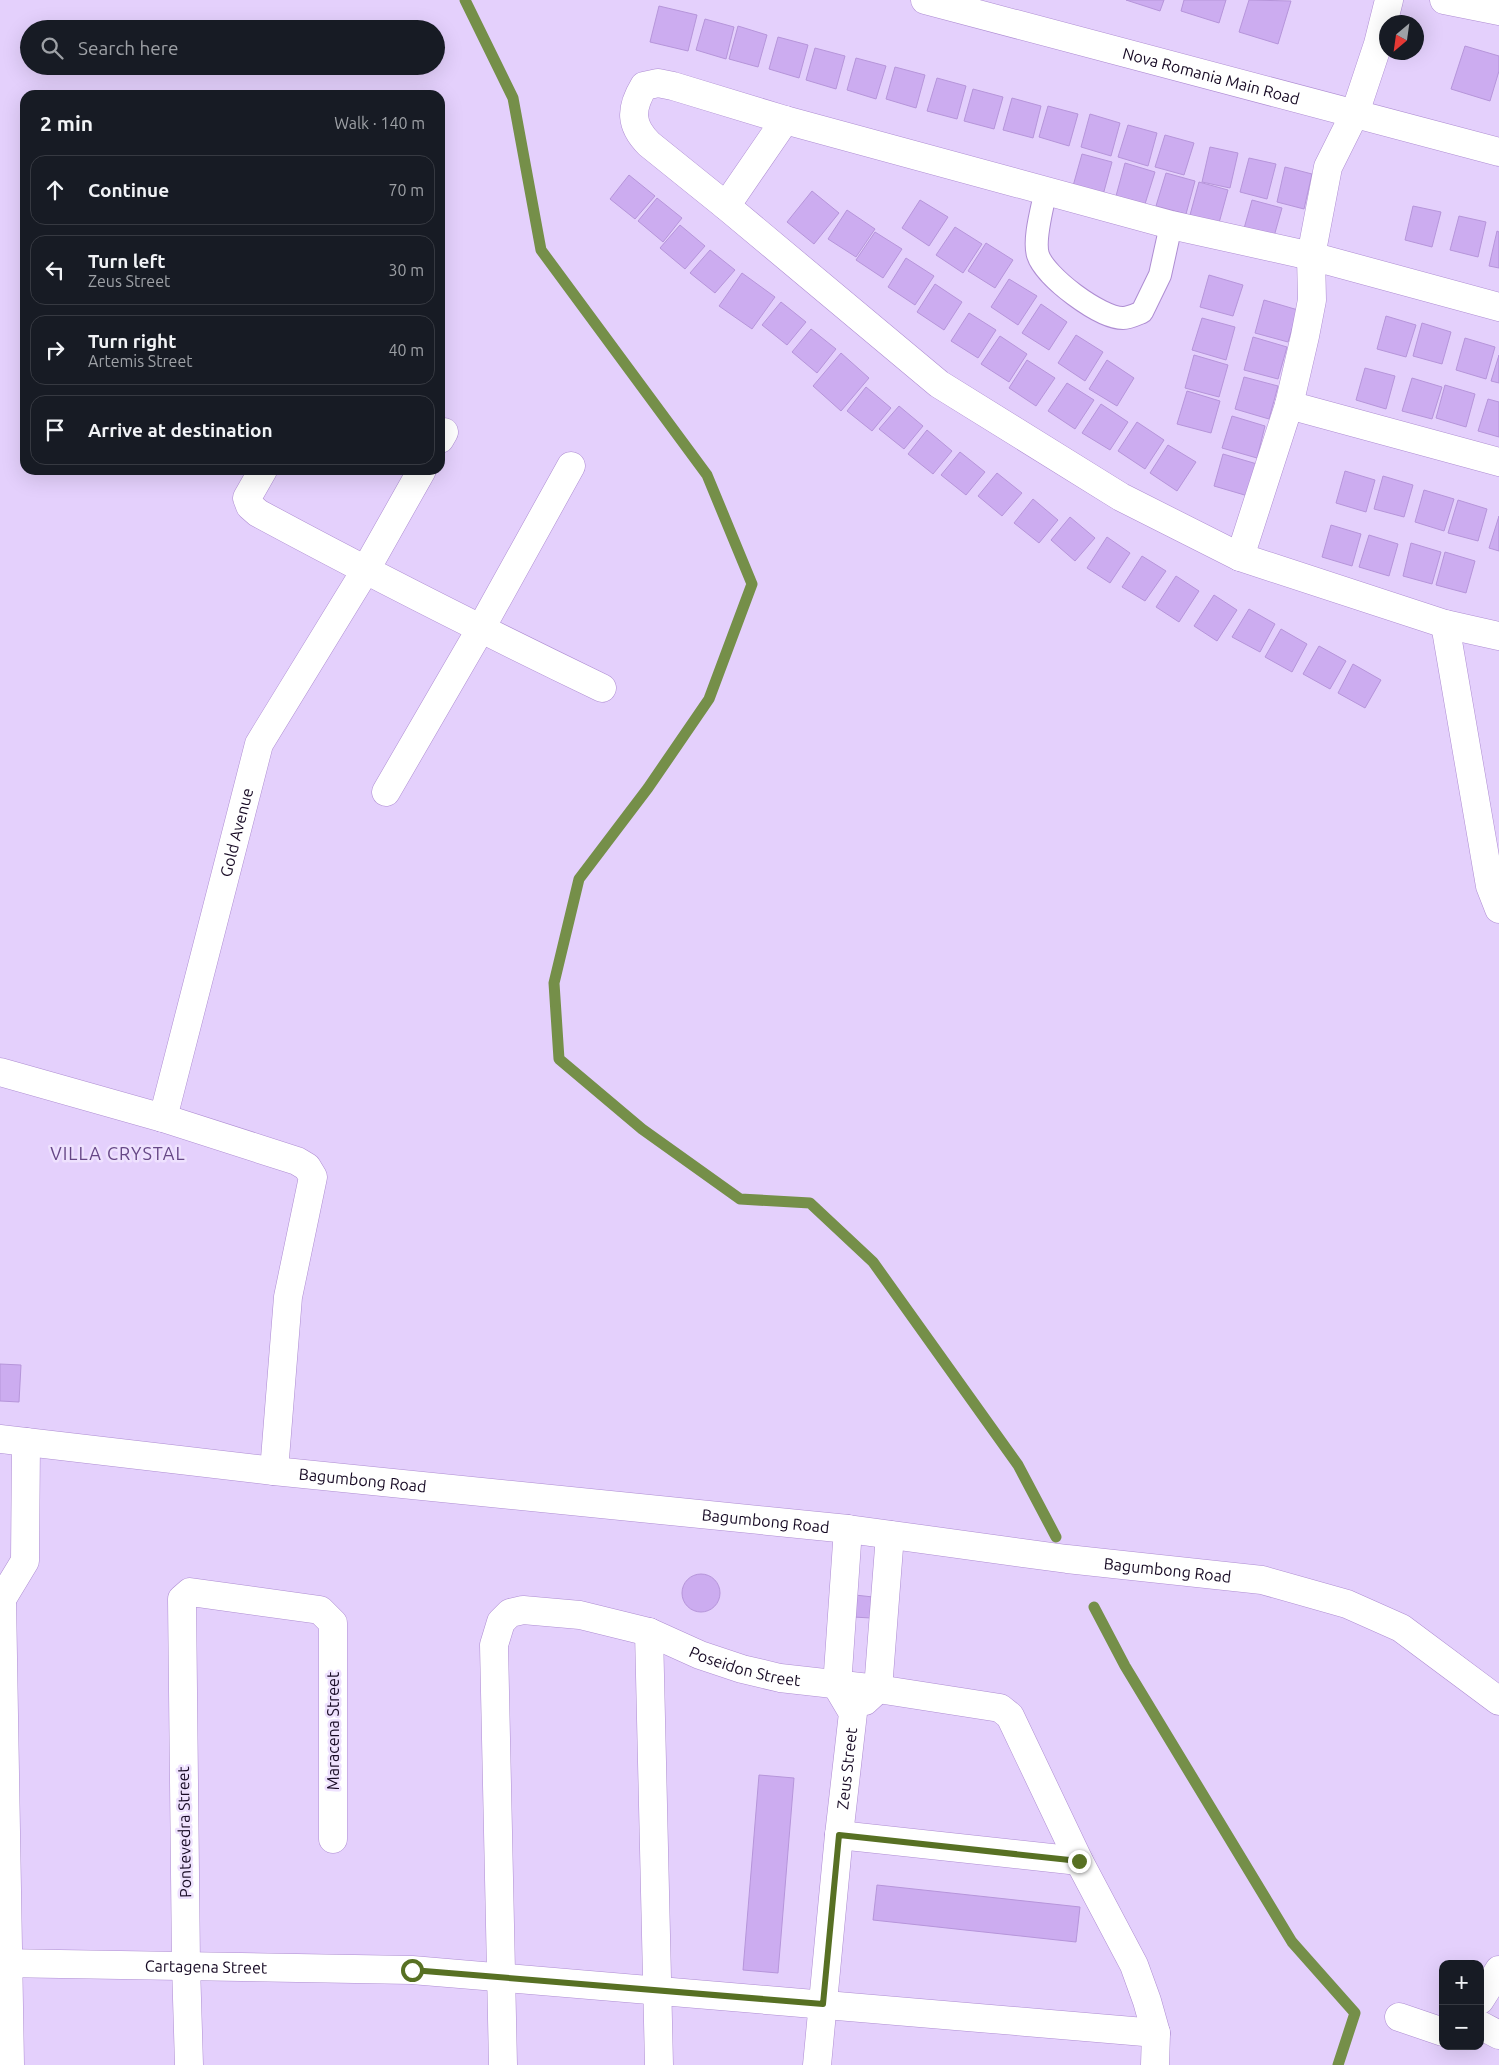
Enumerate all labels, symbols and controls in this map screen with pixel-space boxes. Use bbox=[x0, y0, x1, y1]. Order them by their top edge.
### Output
north arrow bbox=[1379, 15, 1424, 60]
search box bbox=[20, 20, 445, 75]
icon: search bbox=[38, 34, 66, 62]
text: Search here bbox=[78, 37, 178, 59]
street label: Nova Romania Main Road bbox=[1121, 44, 1302, 108]
text: 2 min bbox=[40, 111, 93, 135]
text: Walk · 140 m bbox=[334, 114, 425, 132]
icon: ahead bbox=[41, 176, 69, 204]
text: Continue bbox=[88, 179, 169, 201]
text: 70 m bbox=[388, 181, 424, 199]
text: Turn left bbox=[88, 250, 166, 272]
icon: left bbox=[41, 256, 69, 284]
text: 30 m bbox=[388, 261, 424, 279]
text: Zeus Street bbox=[88, 272, 170, 290]
text: Turn right bbox=[88, 330, 176, 352]
icon: right bbox=[41, 336, 69, 364]
text: 40 m bbox=[388, 341, 424, 359]
text: Artemis Street bbox=[88, 352, 193, 370]
icon: arrive bbox=[41, 416, 69, 444]
text: Arrive at destination bbox=[88, 419, 273, 441]
street label: Gold Avenue bbox=[216, 786, 256, 879]
district label: VILLA CRYSTAL bbox=[50, 1143, 186, 1163]
street label: Bagumbong Road bbox=[298, 1465, 427, 1495]
street label: Bagumbong Road bbox=[701, 1505, 830, 1536]
street label: Bagumbong Road bbox=[1103, 1554, 1232, 1586]
street label: Poseidon Street bbox=[686, 1642, 802, 1689]
street label: Maracena Street bbox=[324, 1671, 342, 1790]
street label: Zeus Street bbox=[833, 1726, 860, 1810]
street label: Pontevedra Street bbox=[174, 1765, 194, 1898]
route end bbox=[1068, 1850, 1091, 1873]
street label: Cartagena Street bbox=[145, 1956, 268, 1977]
route start bbox=[401, 1959, 424, 1982]
map controls bbox=[1439, 1960, 1484, 2050]
button: + bbox=[1439, 1960, 1484, 2005]
button: − bbox=[1439, 2005, 1484, 2050]

